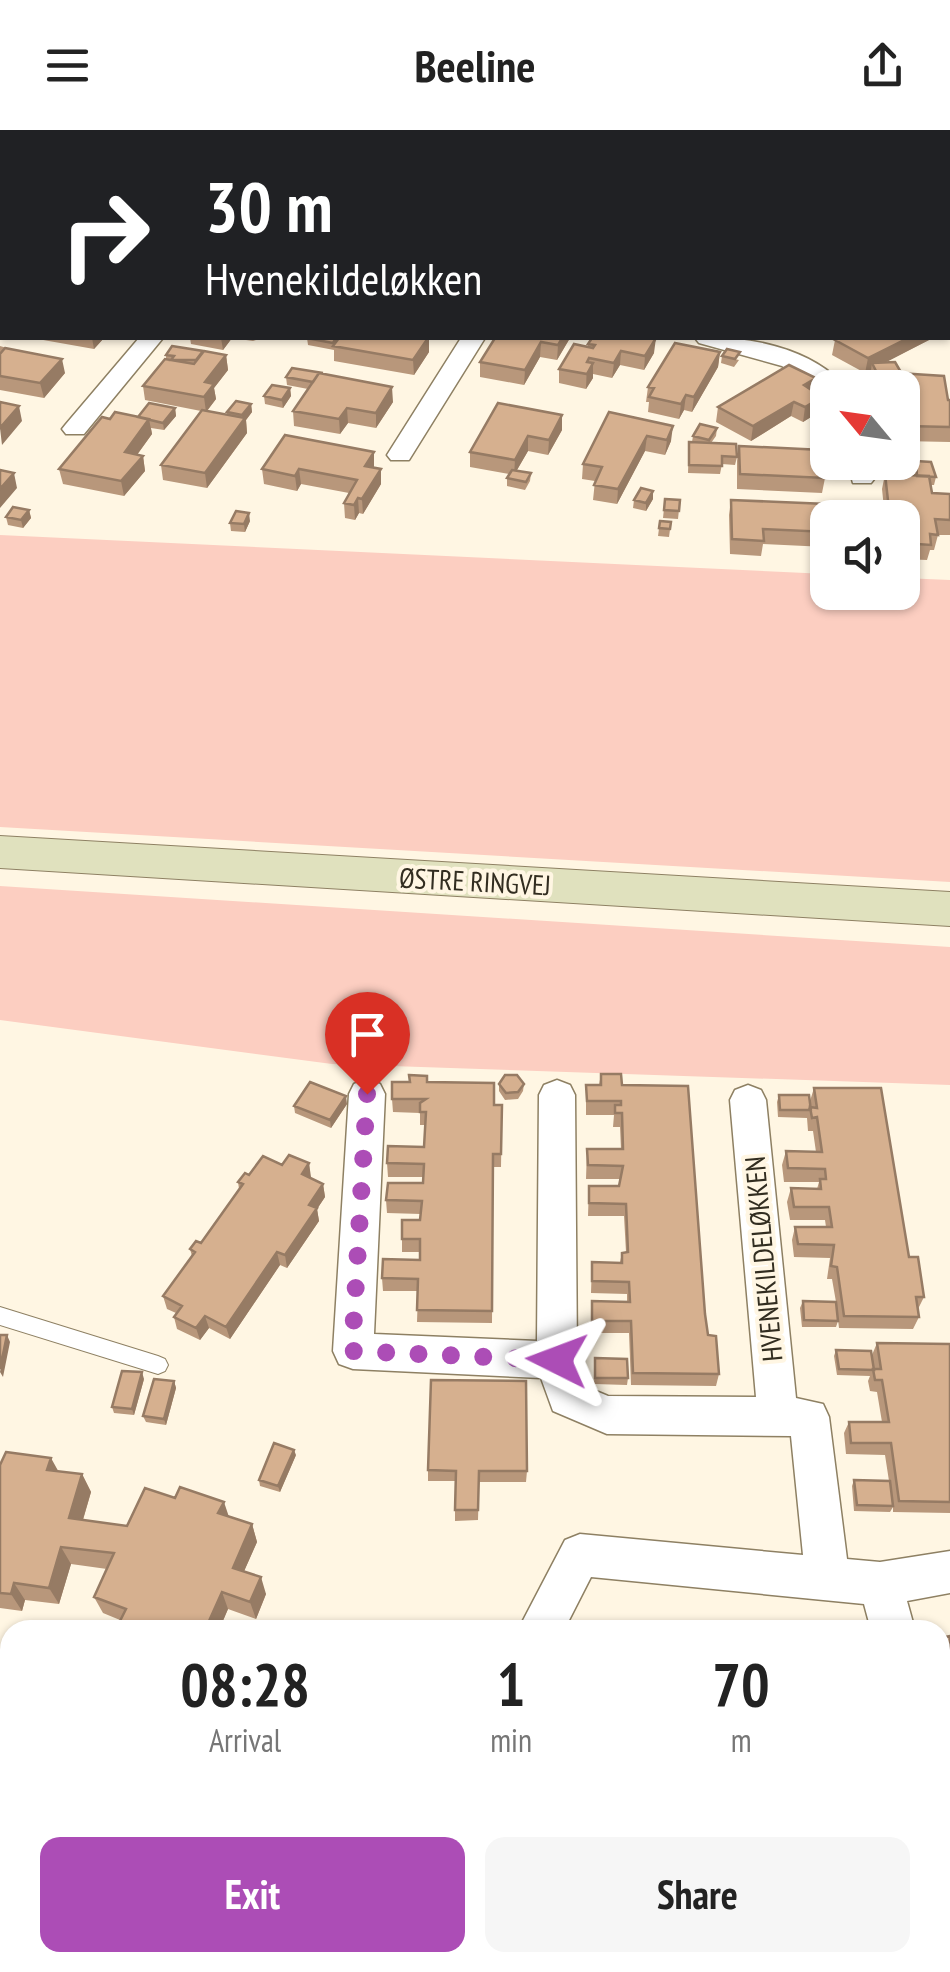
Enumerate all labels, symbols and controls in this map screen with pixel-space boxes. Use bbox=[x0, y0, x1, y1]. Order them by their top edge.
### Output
text: Beeline bbox=[414, 36, 536, 94]
icon: menu bbox=[40, 38, 95, 93]
icon: share bbox=[855, 38, 910, 93]
text: 30 m bbox=[205, 161, 333, 251]
icon: right bbox=[40, 170, 170, 300]
text: Hvenekildeløkken bbox=[205, 249, 482, 307]
north arrow bbox=[810, 370, 920, 480]
map controls bbox=[810, 370, 920, 610]
button: sound bbox=[810, 500, 920, 610]
street label: ØSTRE RINGVEJ bbox=[398, 859, 552, 903]
pin bbox=[325, 992, 410, 1095]
icon: arrive bbox=[340, 1007, 395, 1062]
street label: HVENEKILDELØKKEN bbox=[736, 1155, 790, 1363]
position arrow bbox=[505, 1308, 609, 1412]
text: 08:28 bbox=[180, 1645, 310, 1723]
text: 1 bbox=[497, 1645, 526, 1723]
text: 70 bbox=[712, 1645, 770, 1723]
text: Arrival bbox=[209, 1719, 281, 1761]
text: min bbox=[490, 1719, 532, 1761]
text: m bbox=[731, 1719, 751, 1761]
button: Exit bbox=[40, 1837, 465, 1952]
button: Share bbox=[485, 1837, 910, 1952]

